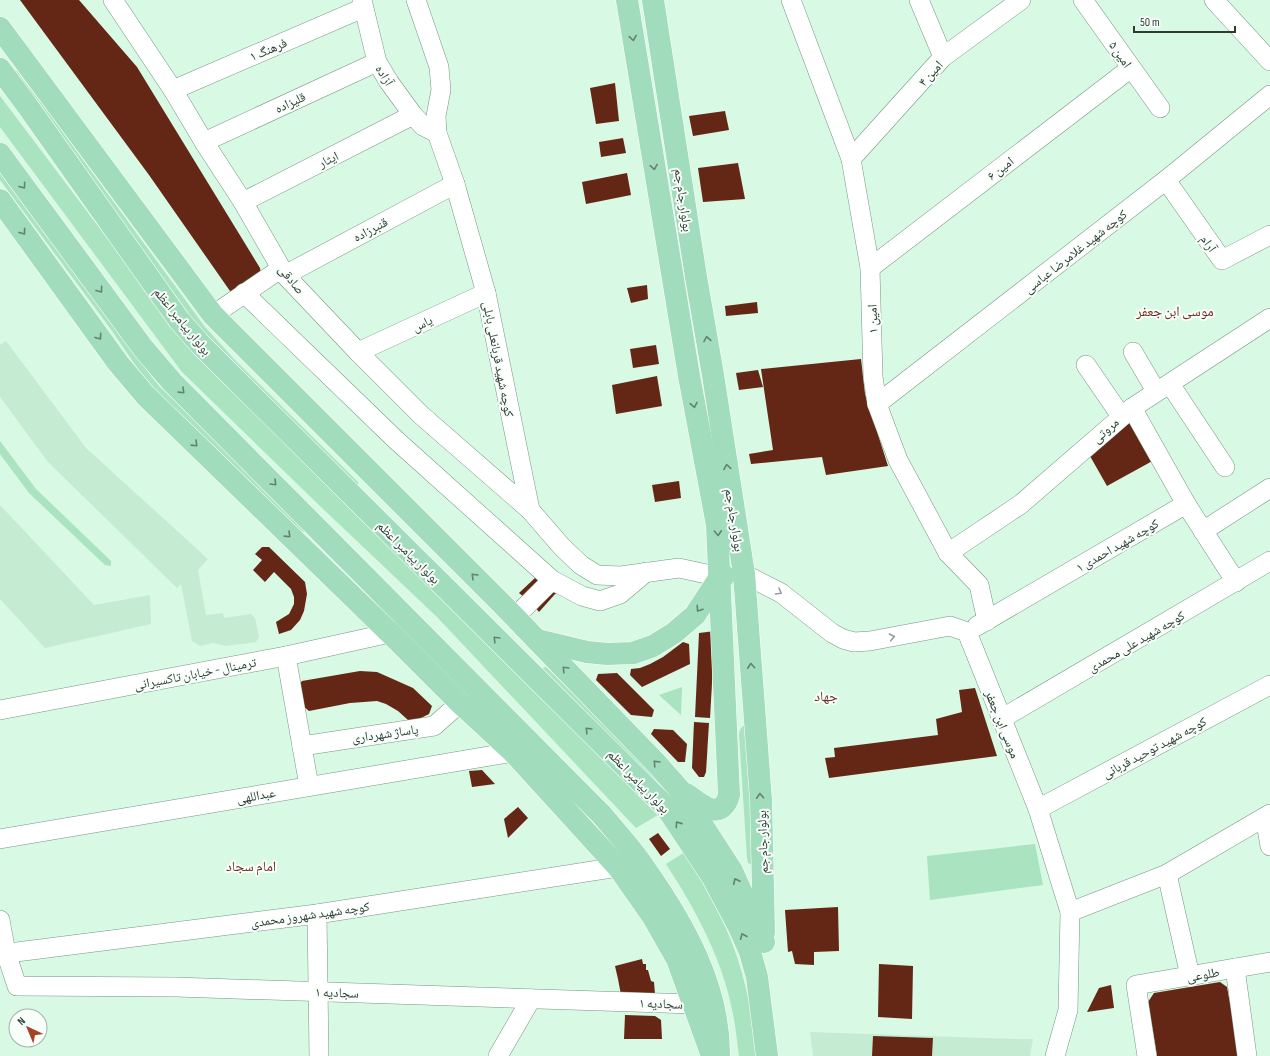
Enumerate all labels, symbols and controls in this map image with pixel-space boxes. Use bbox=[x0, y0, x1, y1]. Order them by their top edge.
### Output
scale bar bbox=[1134, 8, 1235, 34]
text: 50 m bbox=[1140, 15, 1160, 30]
street label: فرهنگ ۱ bbox=[247, 35, 290, 65]
one-way arrow bbox=[628, 35, 637, 42]
street label: امین ۵ bbox=[1105, 38, 1135, 71]
street label: امین ۴ bbox=[915, 57, 946, 90]
street label: آزاده bbox=[372, 62, 397, 90]
street label: قلیزاده bbox=[272, 89, 308, 117]
street label: ایثار bbox=[315, 148, 341, 172]
street label: امین ۶ bbox=[984, 153, 1017, 184]
one-way arrow bbox=[649, 164, 658, 170]
street label: بولوار جام جم bbox=[671, 167, 695, 233]
one-way arrow bbox=[18, 181, 25, 188]
street label: کوچه شهید غلامرضا عباسی bbox=[1021, 206, 1131, 297]
street label: قنبرزاده bbox=[350, 214, 391, 246]
one-way arrow bbox=[18, 228, 26, 235]
street label: آرام bbox=[1197, 232, 1220, 256]
street label: صادقی bbox=[275, 262, 308, 298]
street label: بولوار پیامبر اعظم bbox=[150, 284, 215, 359]
one-way arrow bbox=[95, 286, 102, 293]
street label: کوچه شهید قربانعلی بابلی bbox=[479, 300, 517, 419]
district label: موسی ابن جعفر bbox=[1135, 303, 1214, 320]
street label: امین ۱ bbox=[864, 304, 882, 334]
street label: یاس bbox=[410, 312, 435, 336]
one-way arrow bbox=[94, 333, 102, 340]
one-way arrow bbox=[703, 336, 711, 342]
one-way arrow bbox=[177, 386, 185, 394]
one-way arrow bbox=[690, 402, 698, 408]
street label: مروتی bbox=[1089, 415, 1123, 447]
one-way arrow bbox=[190, 439, 198, 447]
one-way arrow bbox=[723, 464, 732, 471]
one-way arrow bbox=[269, 478, 276, 486]
street label: بولوار جام جم bbox=[721, 487, 747, 553]
street label: کوچه شهید احمدی ۱ bbox=[1073, 515, 1162, 576]
street label: بولوار پیامبر اعظم bbox=[373, 518, 443, 588]
one-way arrow bbox=[283, 530, 291, 538]
one-way arrow bbox=[714, 530, 722, 536]
one-way arrow bbox=[471, 574, 479, 581]
one-way arrow bbox=[775, 587, 782, 594]
one-way arrow bbox=[696, 605, 704, 612]
street label: کوچه شهید علی محمدی bbox=[1085, 607, 1188, 676]
one-way arrow bbox=[889, 633, 895, 642]
one-way arrow bbox=[493, 636, 501, 643]
street label: ترمینال - خیابان تاکسیرانی bbox=[133, 654, 258, 694]
one-way arrow bbox=[746, 663, 755, 669]
one-way arrow bbox=[562, 666, 570, 674]
street label: موسی ابن جعفر bbox=[981, 687, 1023, 761]
district label: جهاد bbox=[814, 688, 838, 705]
street label: کوچه شهید توحید قربانی bbox=[1100, 713, 1210, 782]
street label: پاساژ شهرداری bbox=[351, 721, 420, 747]
one-way arrow bbox=[585, 727, 593, 735]
street label: بولوار پیامبر اعظم bbox=[604, 746, 673, 817]
one-way arrow bbox=[653, 760, 660, 768]
street label: عبداللهی bbox=[235, 785, 277, 807]
one-way arrow bbox=[756, 793, 765, 799]
street label: بولوار جام جم bbox=[754, 810, 772, 874]
one-way arrow bbox=[675, 821, 683, 828]
district label: امام سجاد bbox=[226, 858, 276, 876]
one-way arrow bbox=[733, 878, 741, 885]
street label: کوچه شهید شهروز محمدی bbox=[250, 899, 371, 931]
one-way arrow bbox=[740, 933, 748, 941]
street label: طلوعی bbox=[1185, 964, 1221, 986]
street label: سجادیه ۱ bbox=[315, 984, 359, 1002]
street label: سجادیه ۱ bbox=[639, 995, 683, 1013]
north arrow bbox=[8, 1008, 48, 1048]
text: N bbox=[15, 1014, 28, 1028]

